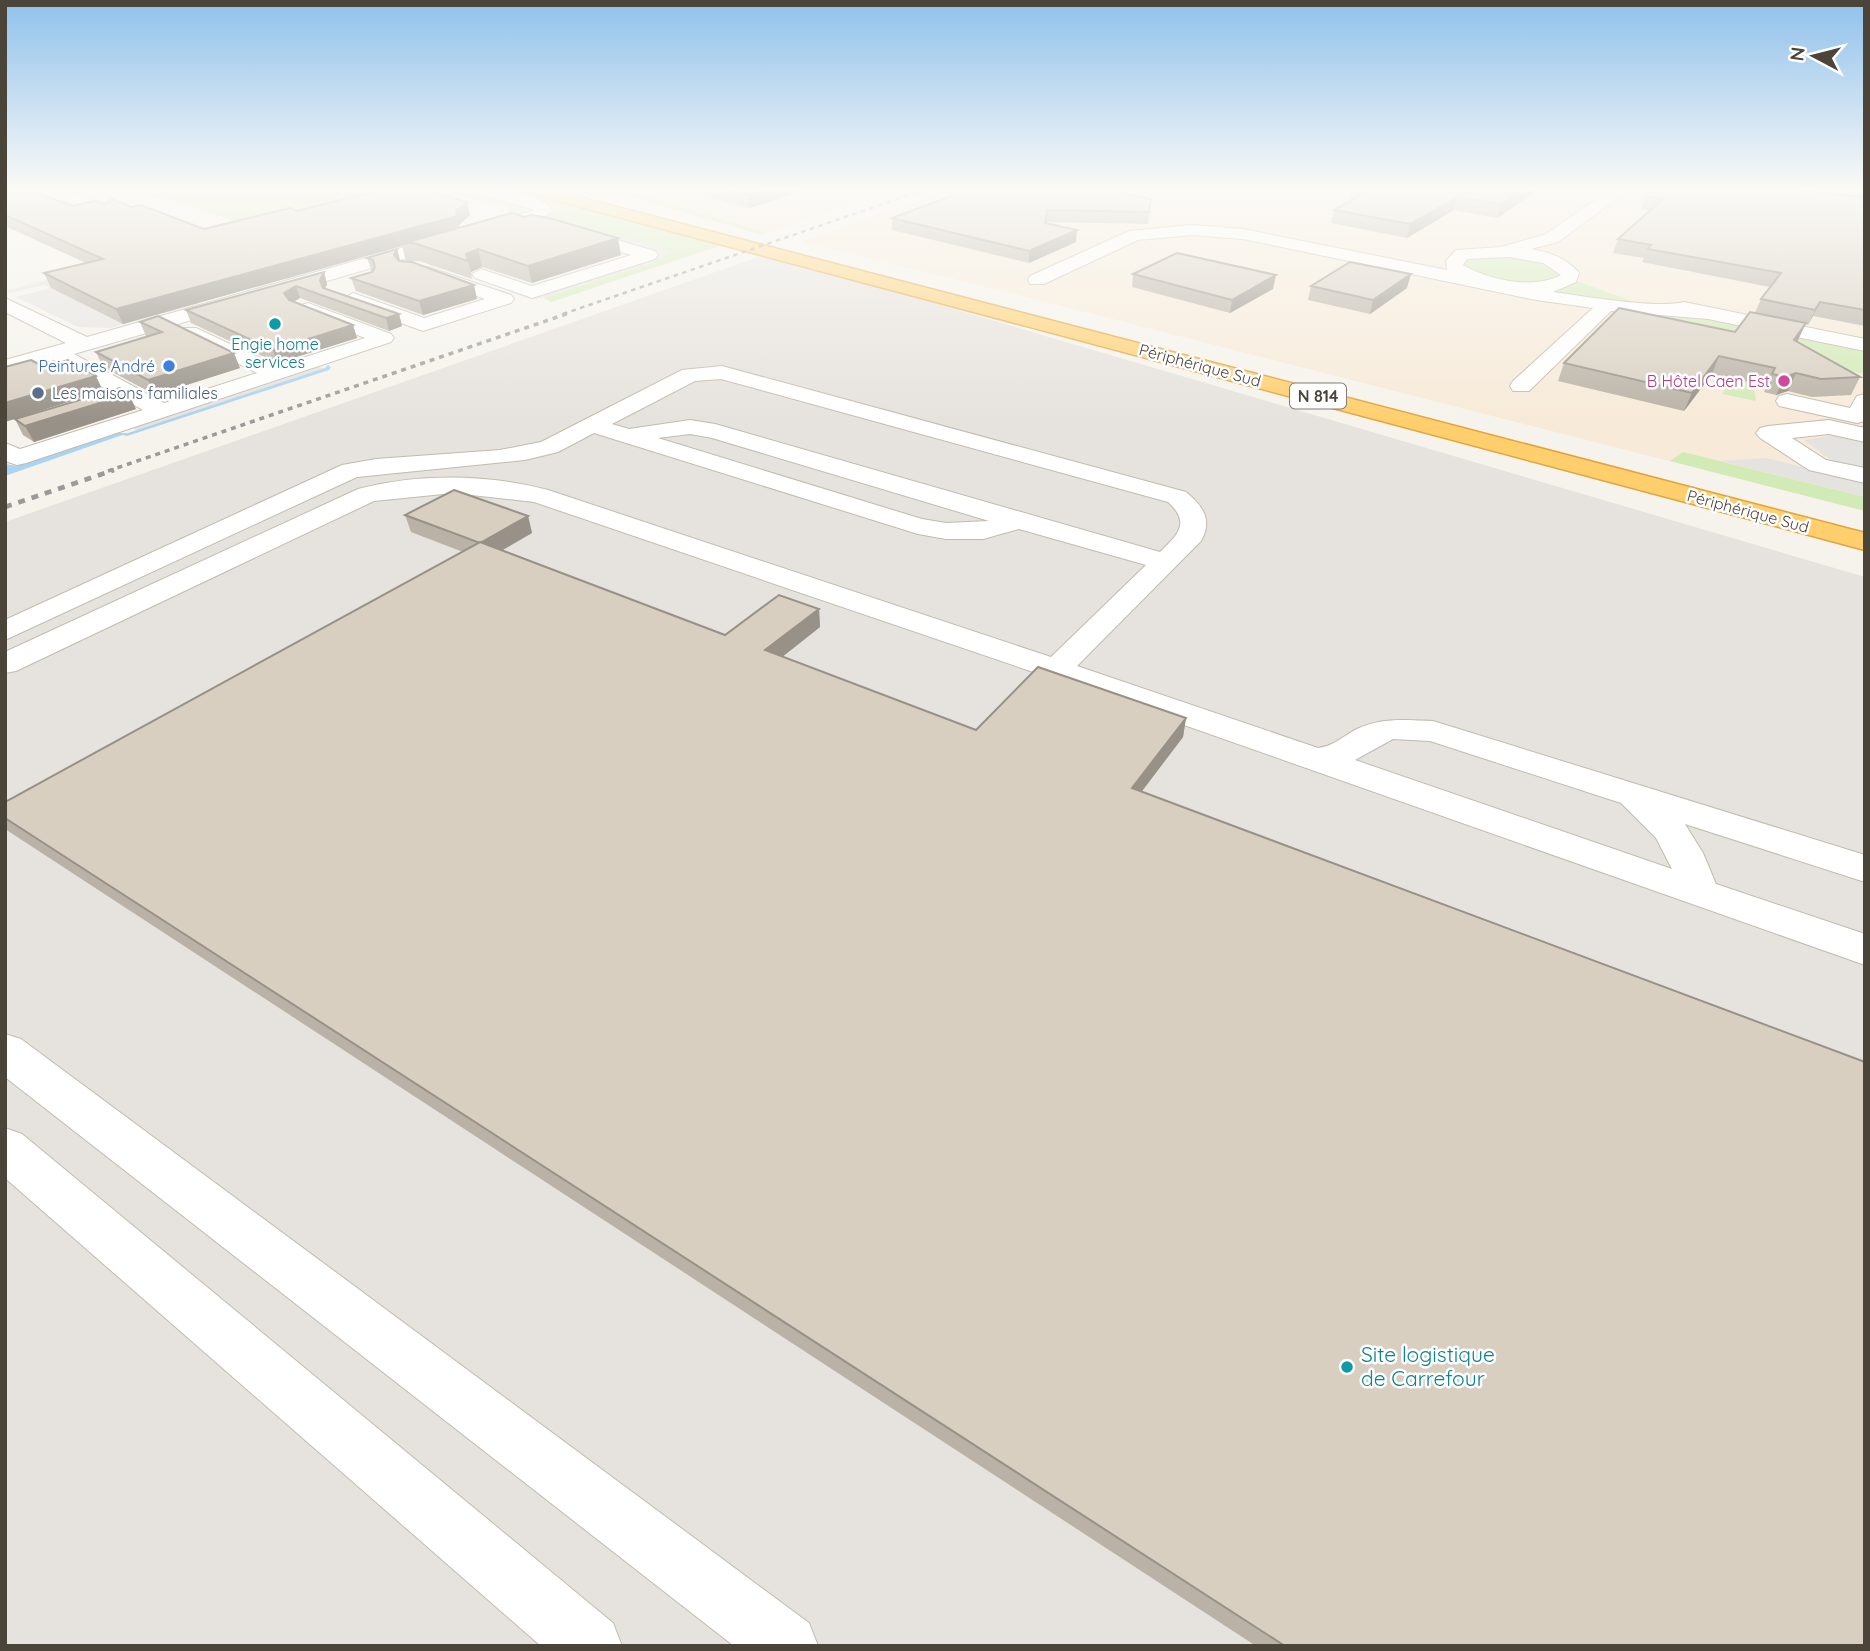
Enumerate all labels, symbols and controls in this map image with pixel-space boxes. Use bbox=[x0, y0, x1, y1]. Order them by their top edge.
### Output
north arrow bbox=[1779, 21, 1849, 91]
text: N bbox=[1784, 46, 1810, 62]
marker: Engie home services bbox=[267, 316, 283, 332]
place label: Engie home services bbox=[231, 334, 319, 372]
street label: Périphérique Sud bbox=[1137, 339, 1263, 391]
place label: Peintures André bbox=[39, 356, 155, 376]
marker: Peintures André bbox=[161, 358, 177, 374]
place label: B Hôtel Caen Est bbox=[1647, 371, 1770, 391]
marker: B Hôtel Caen Est bbox=[1776, 373, 1792, 389]
place label: Les maisons familiales bbox=[52, 383, 218, 403]
road number: N 814 bbox=[1290, 384, 1346, 408]
marker: Les maisons familiales bbox=[30, 385, 46, 401]
street label: Périphérique Sud bbox=[1685, 485, 1811, 537]
place label: Site logistique de Carrefour bbox=[1361, 1341, 1495, 1391]
marker: Site logistique de Carrefour bbox=[1339, 1359, 1355, 1375]

